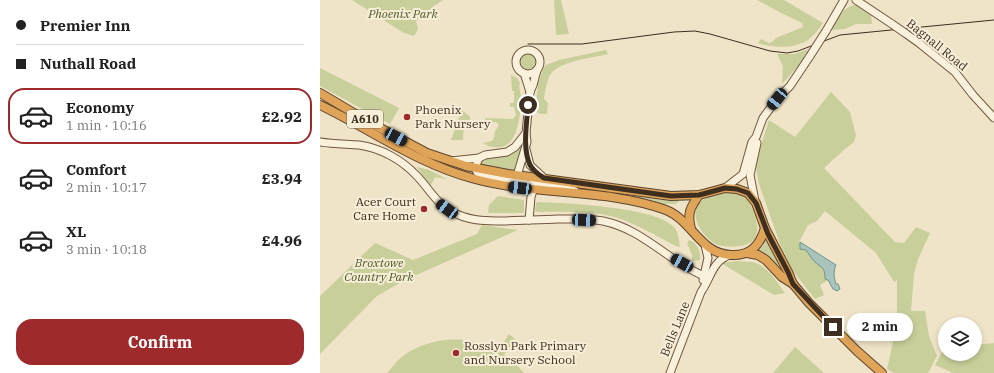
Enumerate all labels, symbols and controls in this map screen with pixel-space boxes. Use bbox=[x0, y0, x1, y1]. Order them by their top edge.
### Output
park label: Phoenix Park bbox=[367, 6, 438, 21]
text: Premier Inn bbox=[40, 16, 131, 35]
street label: Bagnall Road bbox=[904, 16, 971, 74]
text: Nuthall Road bbox=[40, 54, 136, 73]
car bbox=[765, 86, 789, 112]
route start bbox=[519, 96, 537, 114]
icon: car bbox=[18, 98, 54, 134]
text: Economy bbox=[66, 98, 134, 117]
place label: Phoenix Park Nursery bbox=[415, 102, 491, 131]
text: £2.92 bbox=[262, 107, 302, 126]
road number: A610 bbox=[347, 110, 383, 128]
marker: Phoenix Park Nursery bbox=[402, 112, 412, 122]
text: 1 min · 10:16 bbox=[66, 117, 147, 134]
car bbox=[383, 126, 409, 148]
icon: car bbox=[18, 160, 54, 196]
text: Comfort bbox=[66, 160, 126, 179]
text: £3.94 bbox=[262, 169, 302, 188]
text: 2 min · 10:17 bbox=[66, 179, 147, 196]
car bbox=[507, 181, 533, 195]
place label: Acer Court Care Home bbox=[353, 194, 416, 223]
car bbox=[434, 197, 460, 221]
marker: Acer Court Care Home bbox=[419, 204, 429, 214]
car bbox=[572, 214, 596, 226]
icon: car bbox=[18, 222, 54, 258]
text: XL bbox=[66, 222, 86, 241]
text: £4.96 bbox=[262, 231, 302, 250]
text: 3 min · 10:18 bbox=[66, 241, 147, 258]
car bbox=[669, 252, 695, 274]
park label: Broxtowe Country Park bbox=[344, 255, 414, 284]
street label: Bells Lane bbox=[657, 299, 692, 359]
callout: 2 min bbox=[847, 313, 913, 341]
map controls bbox=[938, 317, 982, 361]
button: layers bbox=[938, 317, 982, 361]
route end bbox=[824, 318, 842, 336]
text: 2 min bbox=[862, 318, 898, 335]
button: Confirm bbox=[16, 319, 304, 365]
place label: Rosslyn Park Primary and Nursery School bbox=[464, 338, 587, 367]
marker: Rosslyn Park Primary and Nursery School bbox=[451, 348, 461, 358]

